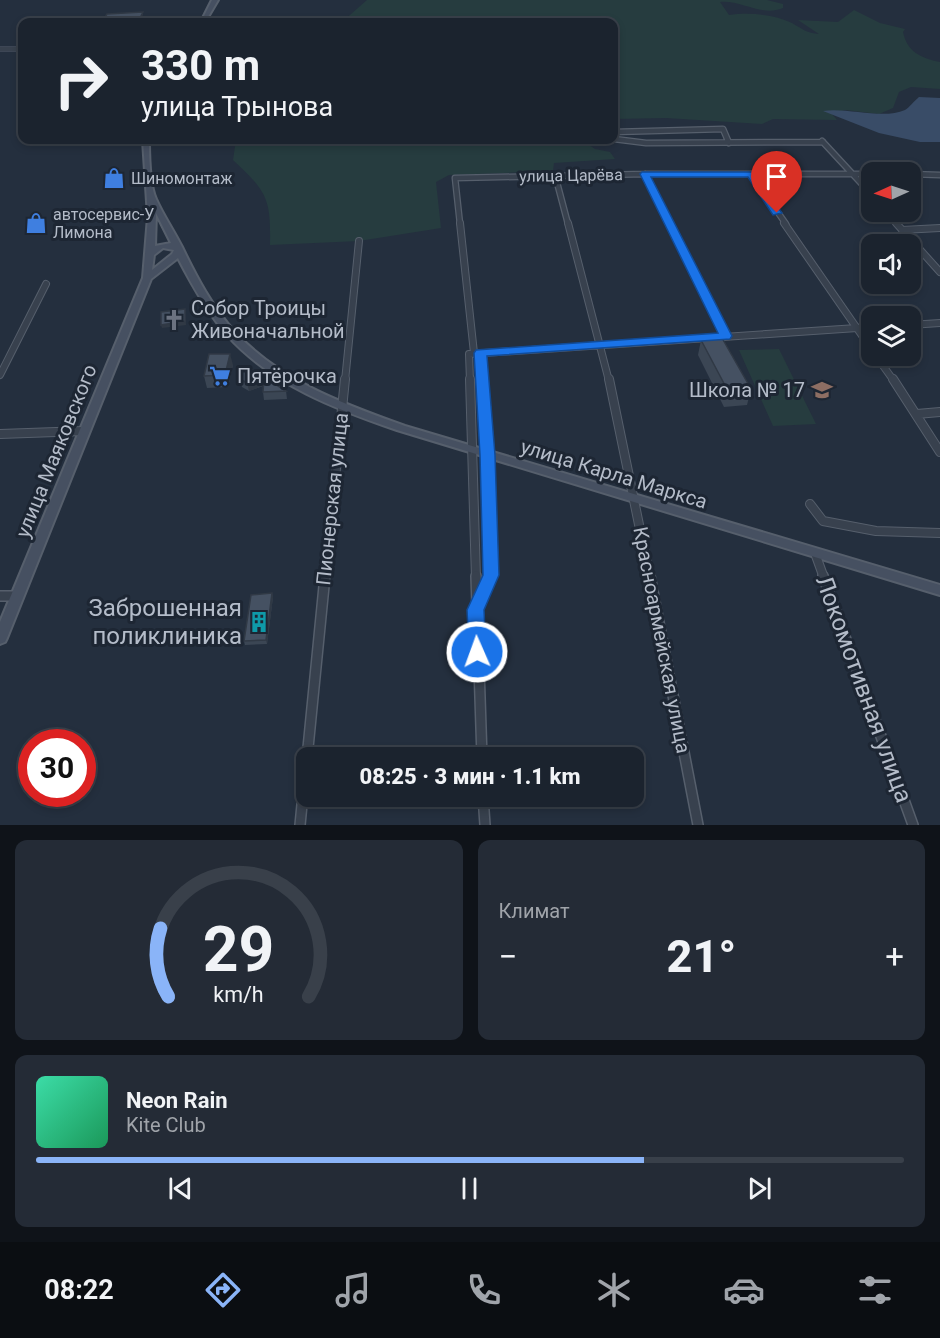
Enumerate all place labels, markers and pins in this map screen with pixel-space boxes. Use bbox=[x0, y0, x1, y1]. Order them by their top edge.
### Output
pin bbox=[751, 151, 802, 213]
shop icon: Шиномонтаж bbox=[102, 166, 126, 190]
place label: Шиномонтаж bbox=[131, 169, 233, 188]
place label: автосервис-У Лимона bbox=[53, 205, 154, 242]
shop icon: автосервис-У Лимона bbox=[24, 211, 48, 235]
place label: Собор Троицы Живоначальной bbox=[191, 296, 345, 343]
church icon: Собор Троицы Живоначальной bbox=[162, 308, 186, 332]
supermarket icon: Пятёрочка bbox=[208, 364, 232, 388]
place label: Пятёрочка bbox=[237, 364, 337, 388]
place label: Школа № 17 bbox=[689, 378, 805, 402]
school or university icon: Школа № 17 bbox=[810, 378, 834, 402]
place label: Заброшенная поликлиника bbox=[88, 594, 242, 650]
building icon: Заброшенная поликлиника bbox=[247, 610, 271, 634]

